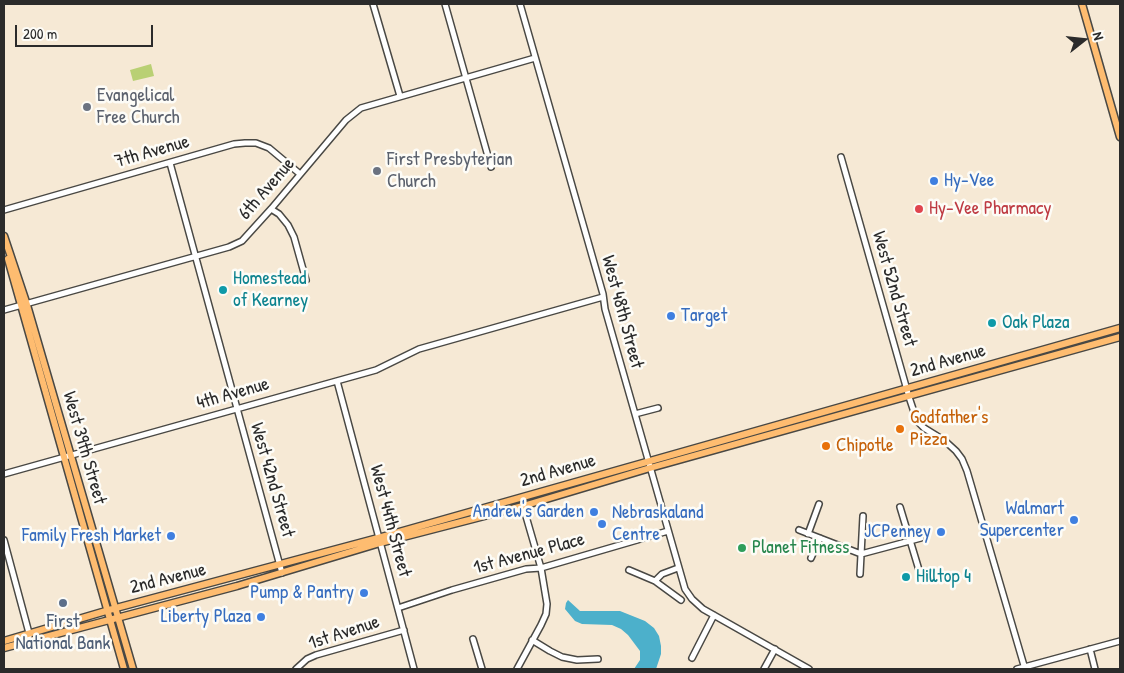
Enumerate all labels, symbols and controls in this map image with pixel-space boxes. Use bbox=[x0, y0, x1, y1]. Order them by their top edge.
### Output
scale bar bbox=[18, 15, 155, 47]
north arrow bbox=[1059, 15, 1109, 65]
text: 200 m bbox=[23, 23, 57, 44]
text: N bbox=[1089, 30, 1109, 42]
place label: Evangelical Free Church bbox=[97, 85, 180, 129]
marker: Evangelical Free Church bbox=[81, 101, 93, 113]
street label: 7th Avenue bbox=[112, 131, 192, 173]
place label: First Presbyterian Church bbox=[387, 149, 513, 193]
street label: 6th Avenue bbox=[234, 153, 300, 225]
marker: First Presbyterian Church bbox=[371, 165, 383, 177]
place label: Hy-Vee bbox=[944, 170, 994, 192]
marker: Hy-Vee bbox=[928, 175, 940, 187]
place label: Hy-Vee Pharmacy bbox=[929, 198, 1051, 220]
marker: Hy-Vee Pharmacy bbox=[913, 203, 925, 215]
street label: West 52nd Street bbox=[867, 229, 921, 349]
street label: West 48th Street bbox=[596, 253, 648, 371]
place label: Homestead of Kearney bbox=[233, 268, 308, 312]
marker: Homestead of Kearney bbox=[217, 284, 229, 296]
place label: Target bbox=[681, 305, 727, 327]
marker: Target bbox=[665, 310, 677, 322]
place label: Oak Plaza bbox=[1002, 312, 1069, 334]
marker: Oak Plaza bbox=[986, 317, 998, 329]
street label: 2nd Avenue bbox=[908, 339, 988, 383]
street label: 4th Avenue bbox=[194, 373, 272, 415]
street label: West 39th Street bbox=[57, 389, 111, 507]
place label: Godfather's Pizza bbox=[910, 407, 988, 451]
street label: West 42nd Street bbox=[245, 420, 299, 540]
marker: Godfather's Pizza bbox=[894, 423, 906, 435]
place label: Chipotle bbox=[836, 435, 894, 457]
marker: Chipotle bbox=[820, 440, 832, 452]
street label: 2nd Avenue bbox=[518, 449, 598, 493]
street label: West 44th Street bbox=[364, 463, 416, 579]
place label: Walmart Supercenter bbox=[980, 498, 1064, 542]
place label: Andrew's Garden bbox=[473, 501, 584, 523]
place label: Nebraskaland Centre bbox=[612, 502, 703, 546]
marker: Andrew's Garden bbox=[588, 506, 600, 518]
marker: Walmart Supercenter bbox=[1068, 514, 1080, 526]
marker: Nebraskaland Centre bbox=[596, 518, 608, 530]
place label: JCPenney bbox=[864, 521, 931, 543]
place label: Family Fresh Market bbox=[22, 525, 161, 547]
marker: JCPenney bbox=[935, 526, 947, 538]
street label: 1st Avenue Place bbox=[471, 528, 587, 580]
marker: Family Fresh Market bbox=[165, 530, 177, 542]
place label: Planet Fitness bbox=[752, 537, 849, 559]
marker: Planet Fitness bbox=[736, 542, 748, 554]
street label: 2nd Avenue bbox=[128, 559, 208, 599]
place label: Hilltop 4 bbox=[916, 566, 971, 588]
marker: Hilltop 4 bbox=[900, 571, 912, 583]
place label: Pump & Pantry bbox=[250, 582, 354, 604]
marker: Pump & Pantry bbox=[358, 587, 370, 599]
marker: First National Bank bbox=[57, 597, 69, 609]
place label: Liberty Plaza bbox=[161, 606, 251, 628]
place label: First National Bank bbox=[15, 611, 111, 655]
marker: Liberty Plaza bbox=[255, 611, 267, 623]
street label: 1st Avenue bbox=[306, 611, 382, 655]

